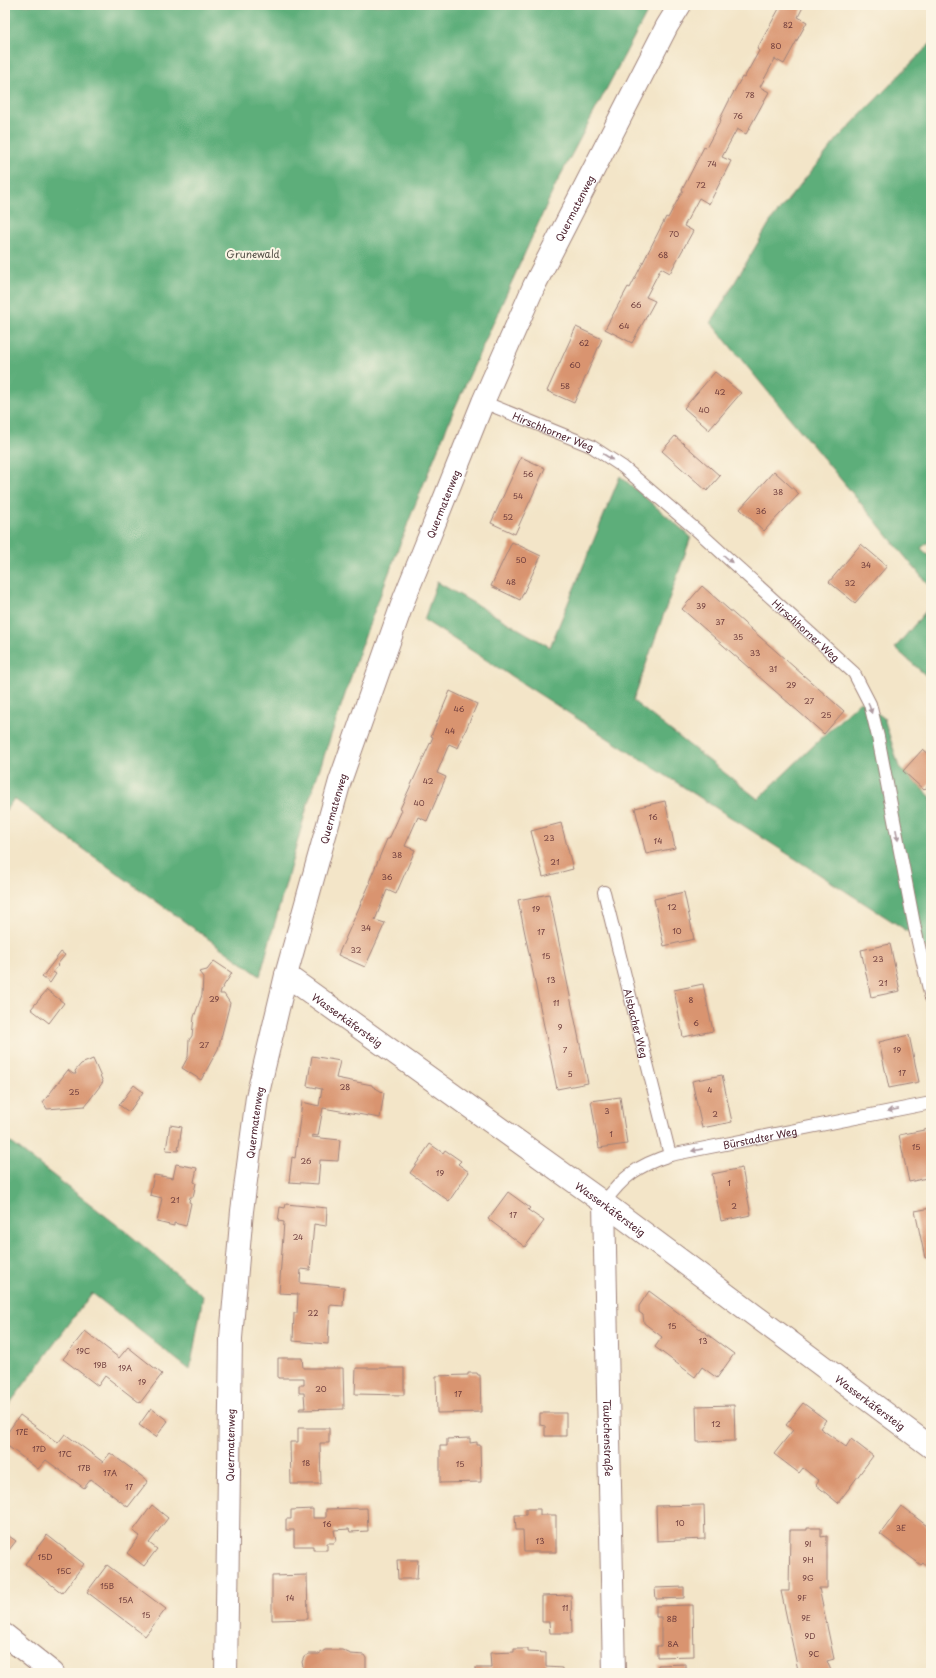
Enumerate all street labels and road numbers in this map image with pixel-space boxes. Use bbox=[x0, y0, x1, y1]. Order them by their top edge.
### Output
street label: Quermatenweg bbox=[551, 172, 597, 244]
street label: Hirschhorner Weg bbox=[510, 407, 597, 454]
street label: Quermatenweg bbox=[422, 467, 463, 540]
street label: Hirschhorner Weg bbox=[769, 595, 844, 664]
street label: Quermatenweg bbox=[315, 771, 350, 845]
street label: Alsbacher Weg bbox=[621, 986, 653, 1060]
street label: Wasserkäfersteig bbox=[309, 989, 386, 1050]
street label: Quermatenweg bbox=[241, 1085, 267, 1159]
street label: Bürstadter Weg bbox=[721, 1122, 798, 1152]
street label: Wasserkäfersteig bbox=[573, 1178, 649, 1239]
street label: Wasserkäfersteig bbox=[833, 1371, 909, 1433]
street label: Täubchenstraße bbox=[601, 1399, 617, 1477]
street label: Quermatenweg bbox=[221, 1408, 237, 1482]

